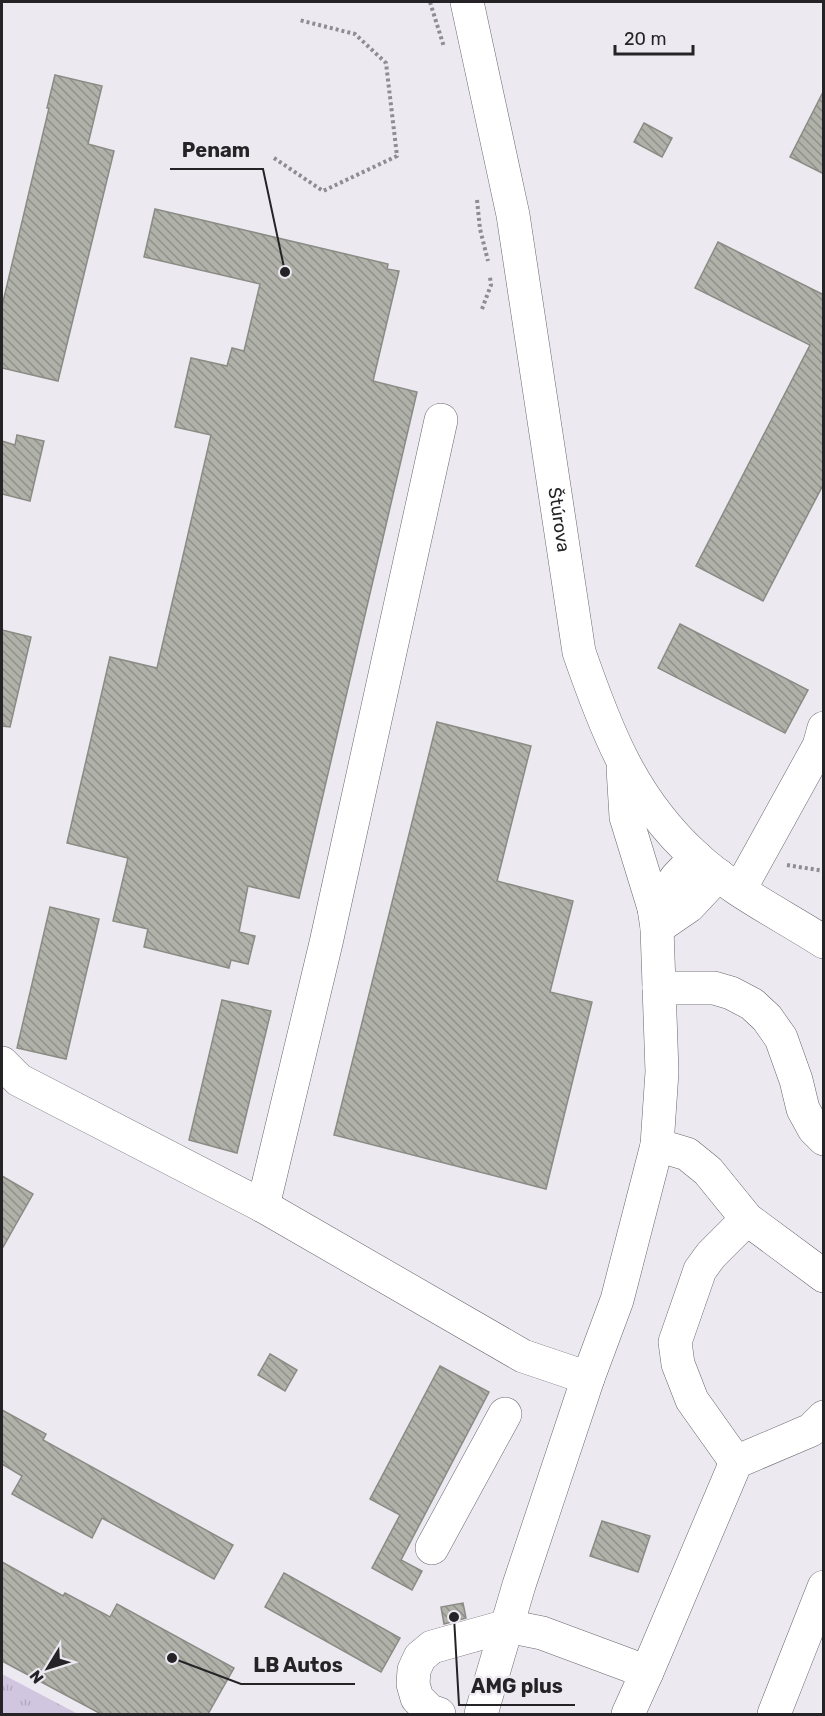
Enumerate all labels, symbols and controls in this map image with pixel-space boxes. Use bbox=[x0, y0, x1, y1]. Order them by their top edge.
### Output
scale bar bbox=[615, 18, 693, 56]
text: 20 m bbox=[624, 28, 666, 50]
callout: Penam bbox=[170, 131, 263, 169]
text: Penam bbox=[182, 138, 250, 162]
street label: Štúrova bbox=[543, 486, 575, 554]
north arrow bbox=[18, 1638, 78, 1698]
callout: LB Autos bbox=[241, 1646, 355, 1684]
text: LB Autos bbox=[253, 1653, 343, 1677]
text: N bbox=[26, 1667, 48, 1687]
callout: AMG plus bbox=[459, 1667, 575, 1705]
text: AMG plus bbox=[471, 1674, 563, 1698]

